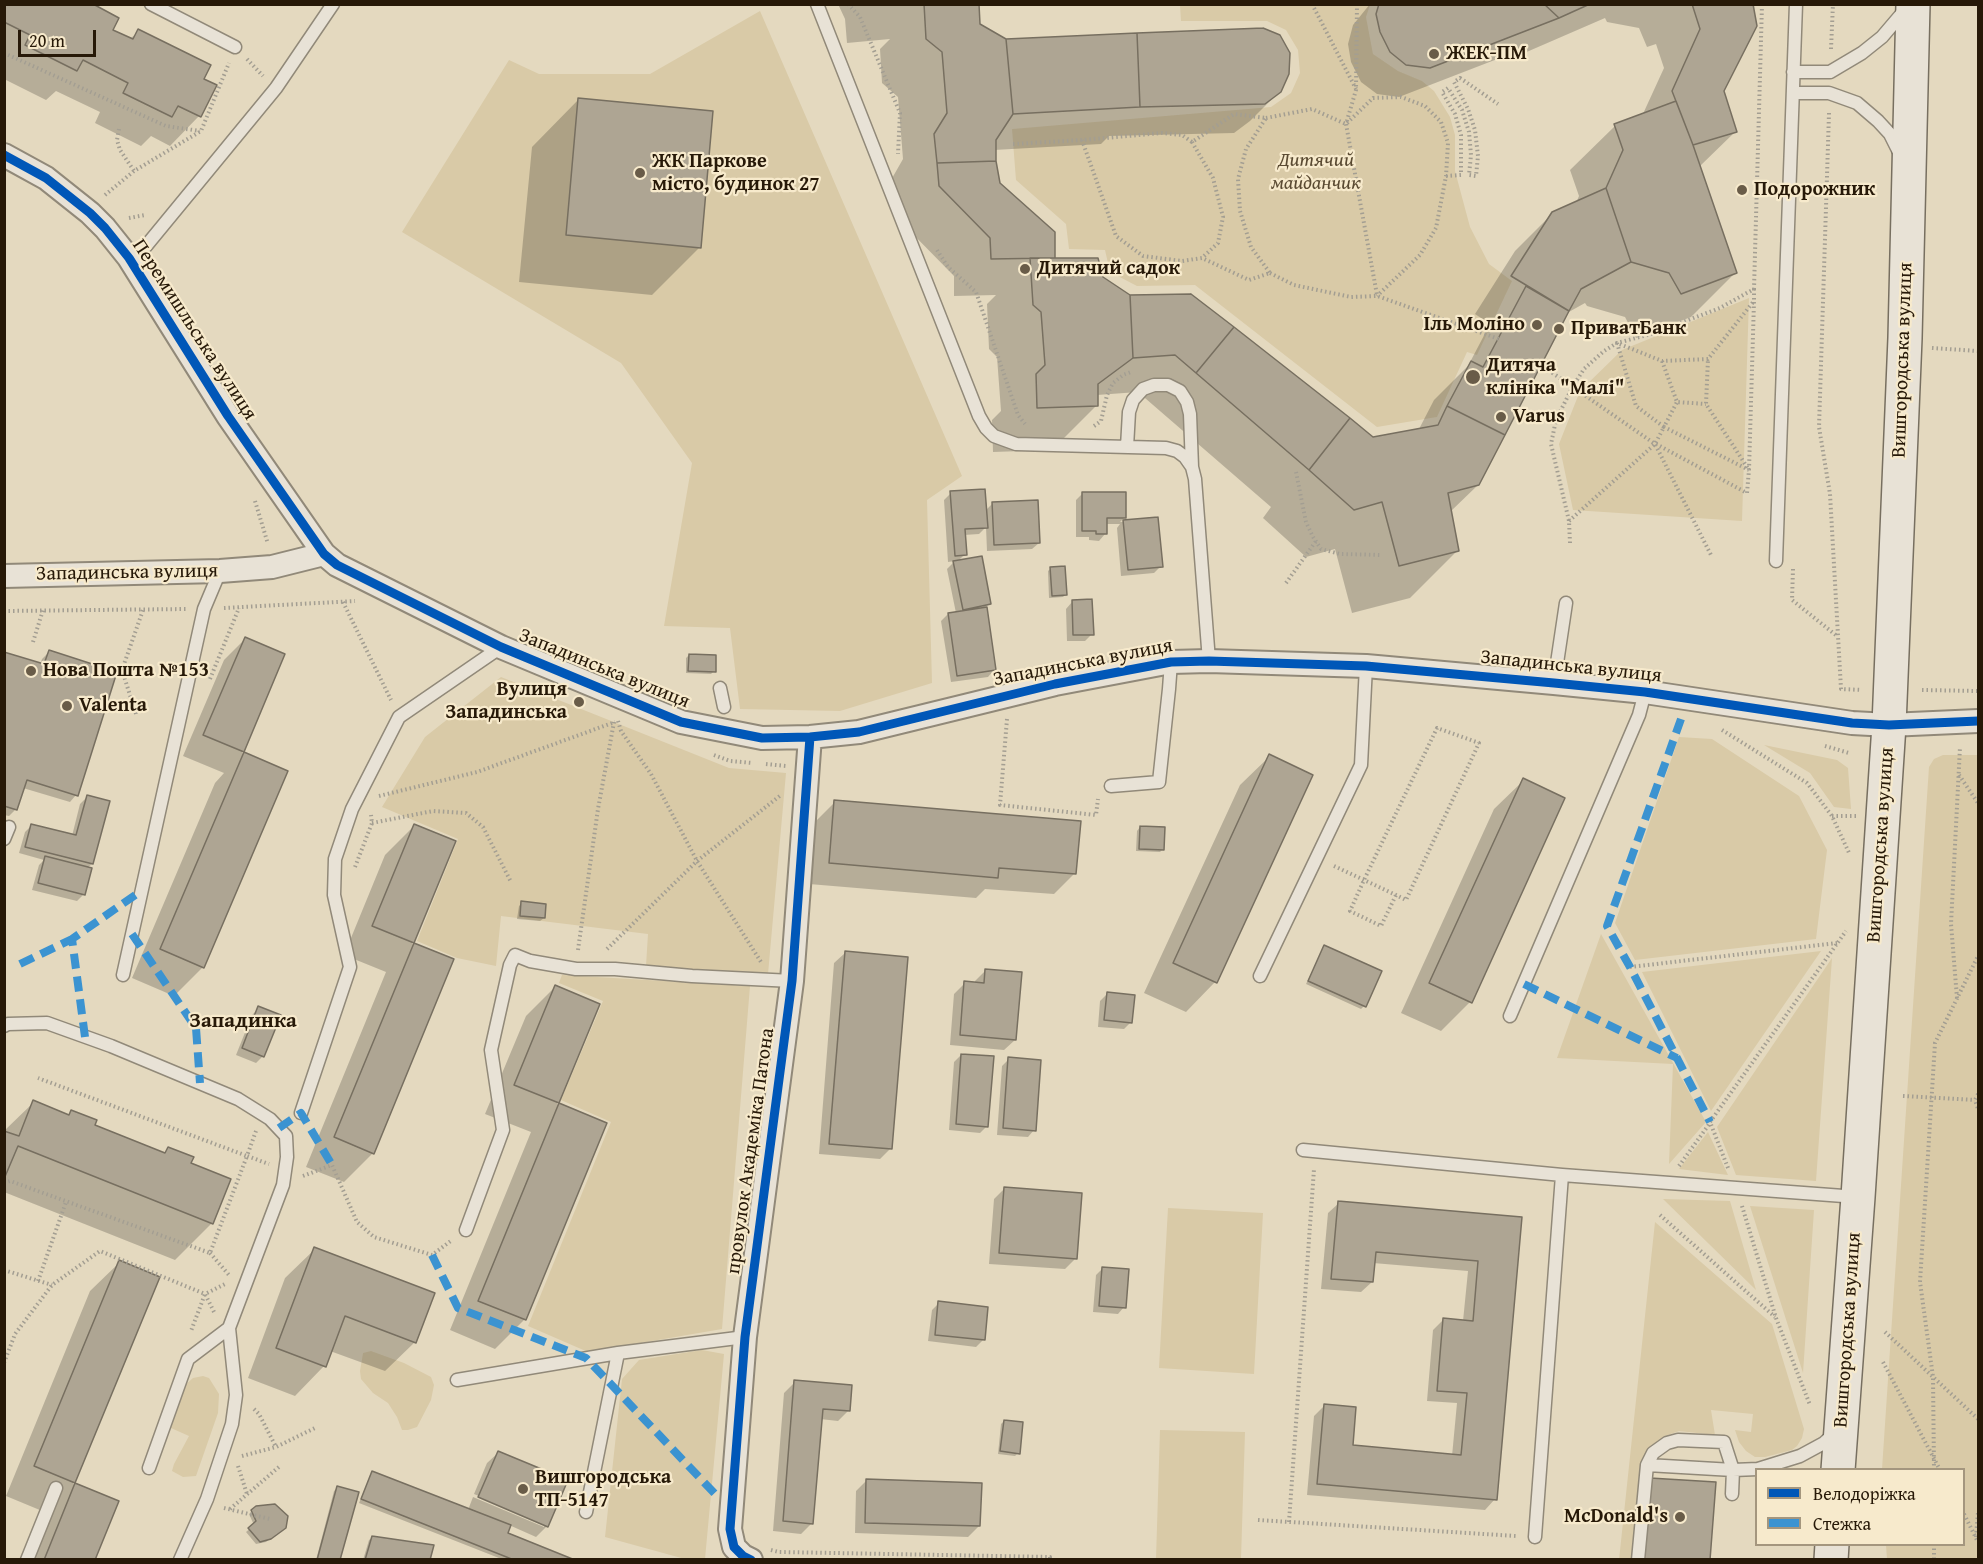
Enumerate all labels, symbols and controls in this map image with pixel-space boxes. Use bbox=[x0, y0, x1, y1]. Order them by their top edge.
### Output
scale bar bbox=[21, 18, 99, 56]
text: 20 m bbox=[29, 27, 65, 54]
place label: ЖЕК-ПМ bbox=[1446, 42, 1527, 66]
marker: ЖЕК-ПМ bbox=[1427, 47, 1441, 61]
park label: Дитячий майданчик bbox=[1271, 149, 1361, 196]
place label: ЖК Паркове місто, будинок 27 bbox=[652, 150, 820, 197]
marker: ЖК Паркове місто, будинок 27 bbox=[633, 166, 647, 180]
place label: Подорожник bbox=[1754, 178, 1875, 202]
marker: Подорожник bbox=[1735, 183, 1749, 197]
street label: Перемишльська вулиця bbox=[126, 235, 262, 425]
place label: Дитячий садок bbox=[1037, 257, 1180, 281]
marker: Дитячий садок bbox=[1018, 262, 1032, 276]
street label: Вишгородська вулиця bbox=[1888, 262, 1918, 458]
place label: Іль Моліно bbox=[1424, 313, 1525, 337]
place label: ПриватБанк bbox=[1571, 317, 1686, 341]
marker: Іль Моліно bbox=[1530, 318, 1544, 332]
marker: ПриватБанк bbox=[1552, 322, 1566, 336]
place label: Дитяча клініка "Малі" bbox=[1486, 354, 1624, 401]
marker: Дитяча клініка "Малі" bbox=[1464, 368, 1482, 386]
place label: Varus bbox=[1513, 405, 1565, 429]
marker: Varus bbox=[1494, 410, 1508, 424]
street label: Западинська вулиця bbox=[36, 559, 218, 587]
street label: Западинська вулиця bbox=[515, 624, 693, 714]
street label: Западинська вулиця bbox=[991, 634, 1175, 692]
street label: Западинська вулиця bbox=[1479, 646, 1663, 688]
place label: Нова Пошта №153 bbox=[43, 659, 209, 683]
marker: Нова Пошта №153 bbox=[24, 664, 38, 678]
place label: Вулиця Западинська bbox=[445, 678, 567, 725]
place label: Valenta bbox=[79, 694, 147, 718]
marker: Вулиця Западинська bbox=[572, 695, 586, 709]
marker: Valenta bbox=[60, 699, 74, 713]
street label: Вишгородська вулиця bbox=[1862, 746, 1900, 944]
district label: Западинка bbox=[189, 1009, 297, 1035]
street label: провулок Академіка Патона bbox=[722, 1026, 780, 1276]
street label: Вишгородська вулиця bbox=[1829, 1231, 1867, 1429]
place label: Вишгородська ТП-5147 bbox=[535, 1466, 671, 1513]
legend bbox=[1755, 1468, 1965, 1546]
text: Велодоріжка bbox=[1813, 1480, 1916, 1507]
marker: Вишгородська ТП-5147 bbox=[516, 1482, 530, 1496]
place label: McDonald's bbox=[1564, 1505, 1668, 1529]
marker: McDonald's bbox=[1673, 1510, 1687, 1524]
text: Стежка bbox=[1813, 1510, 1871, 1537]

